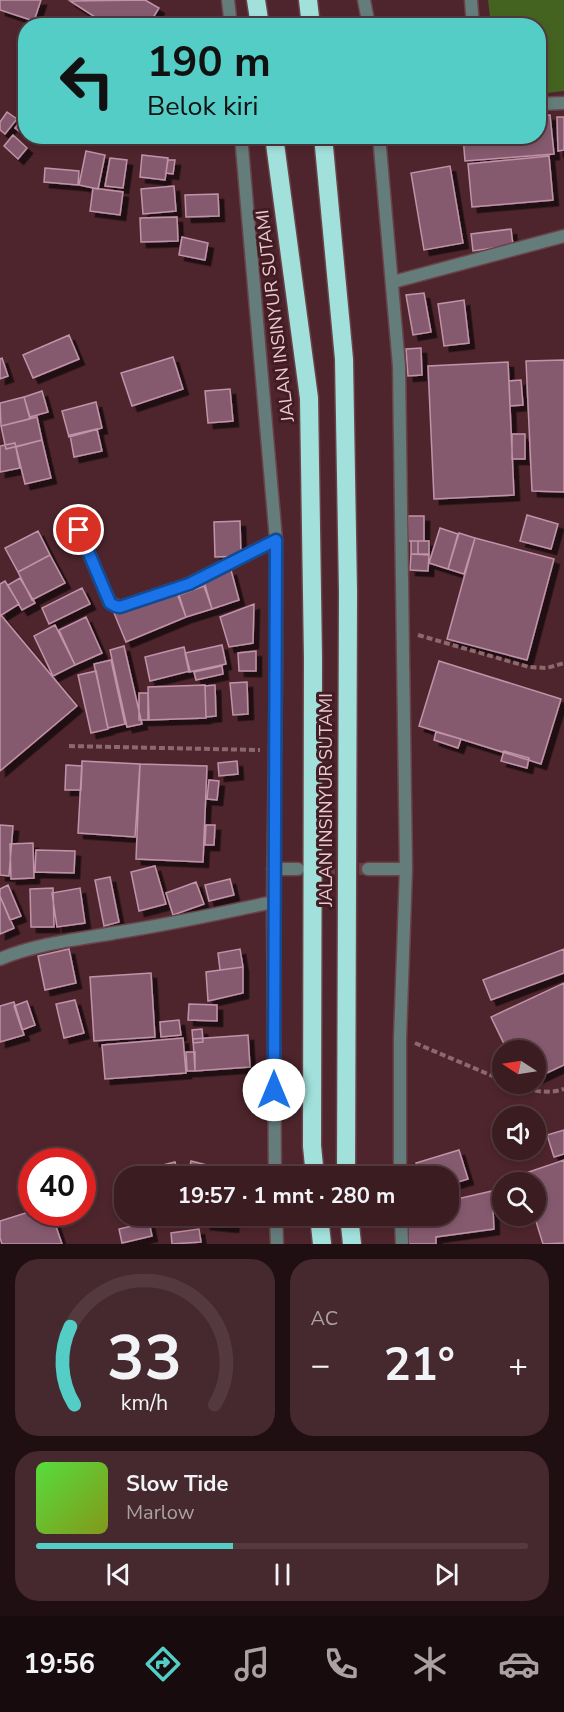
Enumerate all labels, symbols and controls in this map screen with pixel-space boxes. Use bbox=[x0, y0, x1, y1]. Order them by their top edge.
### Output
text: 190 m bbox=[147, 34, 271, 91]
icon: left bbox=[48, 42, 126, 120]
text: Belok kiri bbox=[147, 88, 259, 125]
street label: JALAN INSINYUR SUTAMI bbox=[250, 209, 300, 424]
pin bbox=[53, 504, 104, 555]
icon: arrive bbox=[62, 513, 95, 546]
street label: JALAN INSINYUR SUTAMI bbox=[314, 693, 338, 908]
north arrow bbox=[492, 1040, 546, 1094]
map controls bbox=[492, 1040, 546, 1226]
position arrow bbox=[242, 1058, 306, 1122]
button: sound bbox=[492, 1106, 546, 1160]
speed limit sign: 40 bbox=[18, 1148, 96, 1226]
button: search bbox=[492, 1172, 546, 1226]
text: 19:57 · 1 mnt · 280 m bbox=[178, 1181, 395, 1211]
text: AC bbox=[311, 1305, 338, 1332]
text: 33 bbox=[107, 1316, 182, 1401]
text: 21° bbox=[384, 1335, 455, 1396]
text: − bbox=[311, 1343, 330, 1388]
text: + bbox=[508, 1343, 528, 1388]
text: km/h bbox=[121, 1388, 168, 1418]
text: Slow Tide bbox=[126, 1469, 228, 1499]
text: Marlow bbox=[126, 1499, 194, 1526]
icon: previous bbox=[102, 1558, 135, 1591]
icon: pause bbox=[266, 1558, 299, 1591]
icon: next bbox=[430, 1558, 463, 1591]
icon: directions bbox=[142, 1643, 184, 1685]
icon: music bbox=[231, 1643, 273, 1685]
icon: phone bbox=[320, 1643, 362, 1685]
icon: climate bbox=[409, 1643, 451, 1685]
icon: car bbox=[498, 1643, 540, 1685]
text: 19:56 bbox=[24, 1646, 95, 1683]

